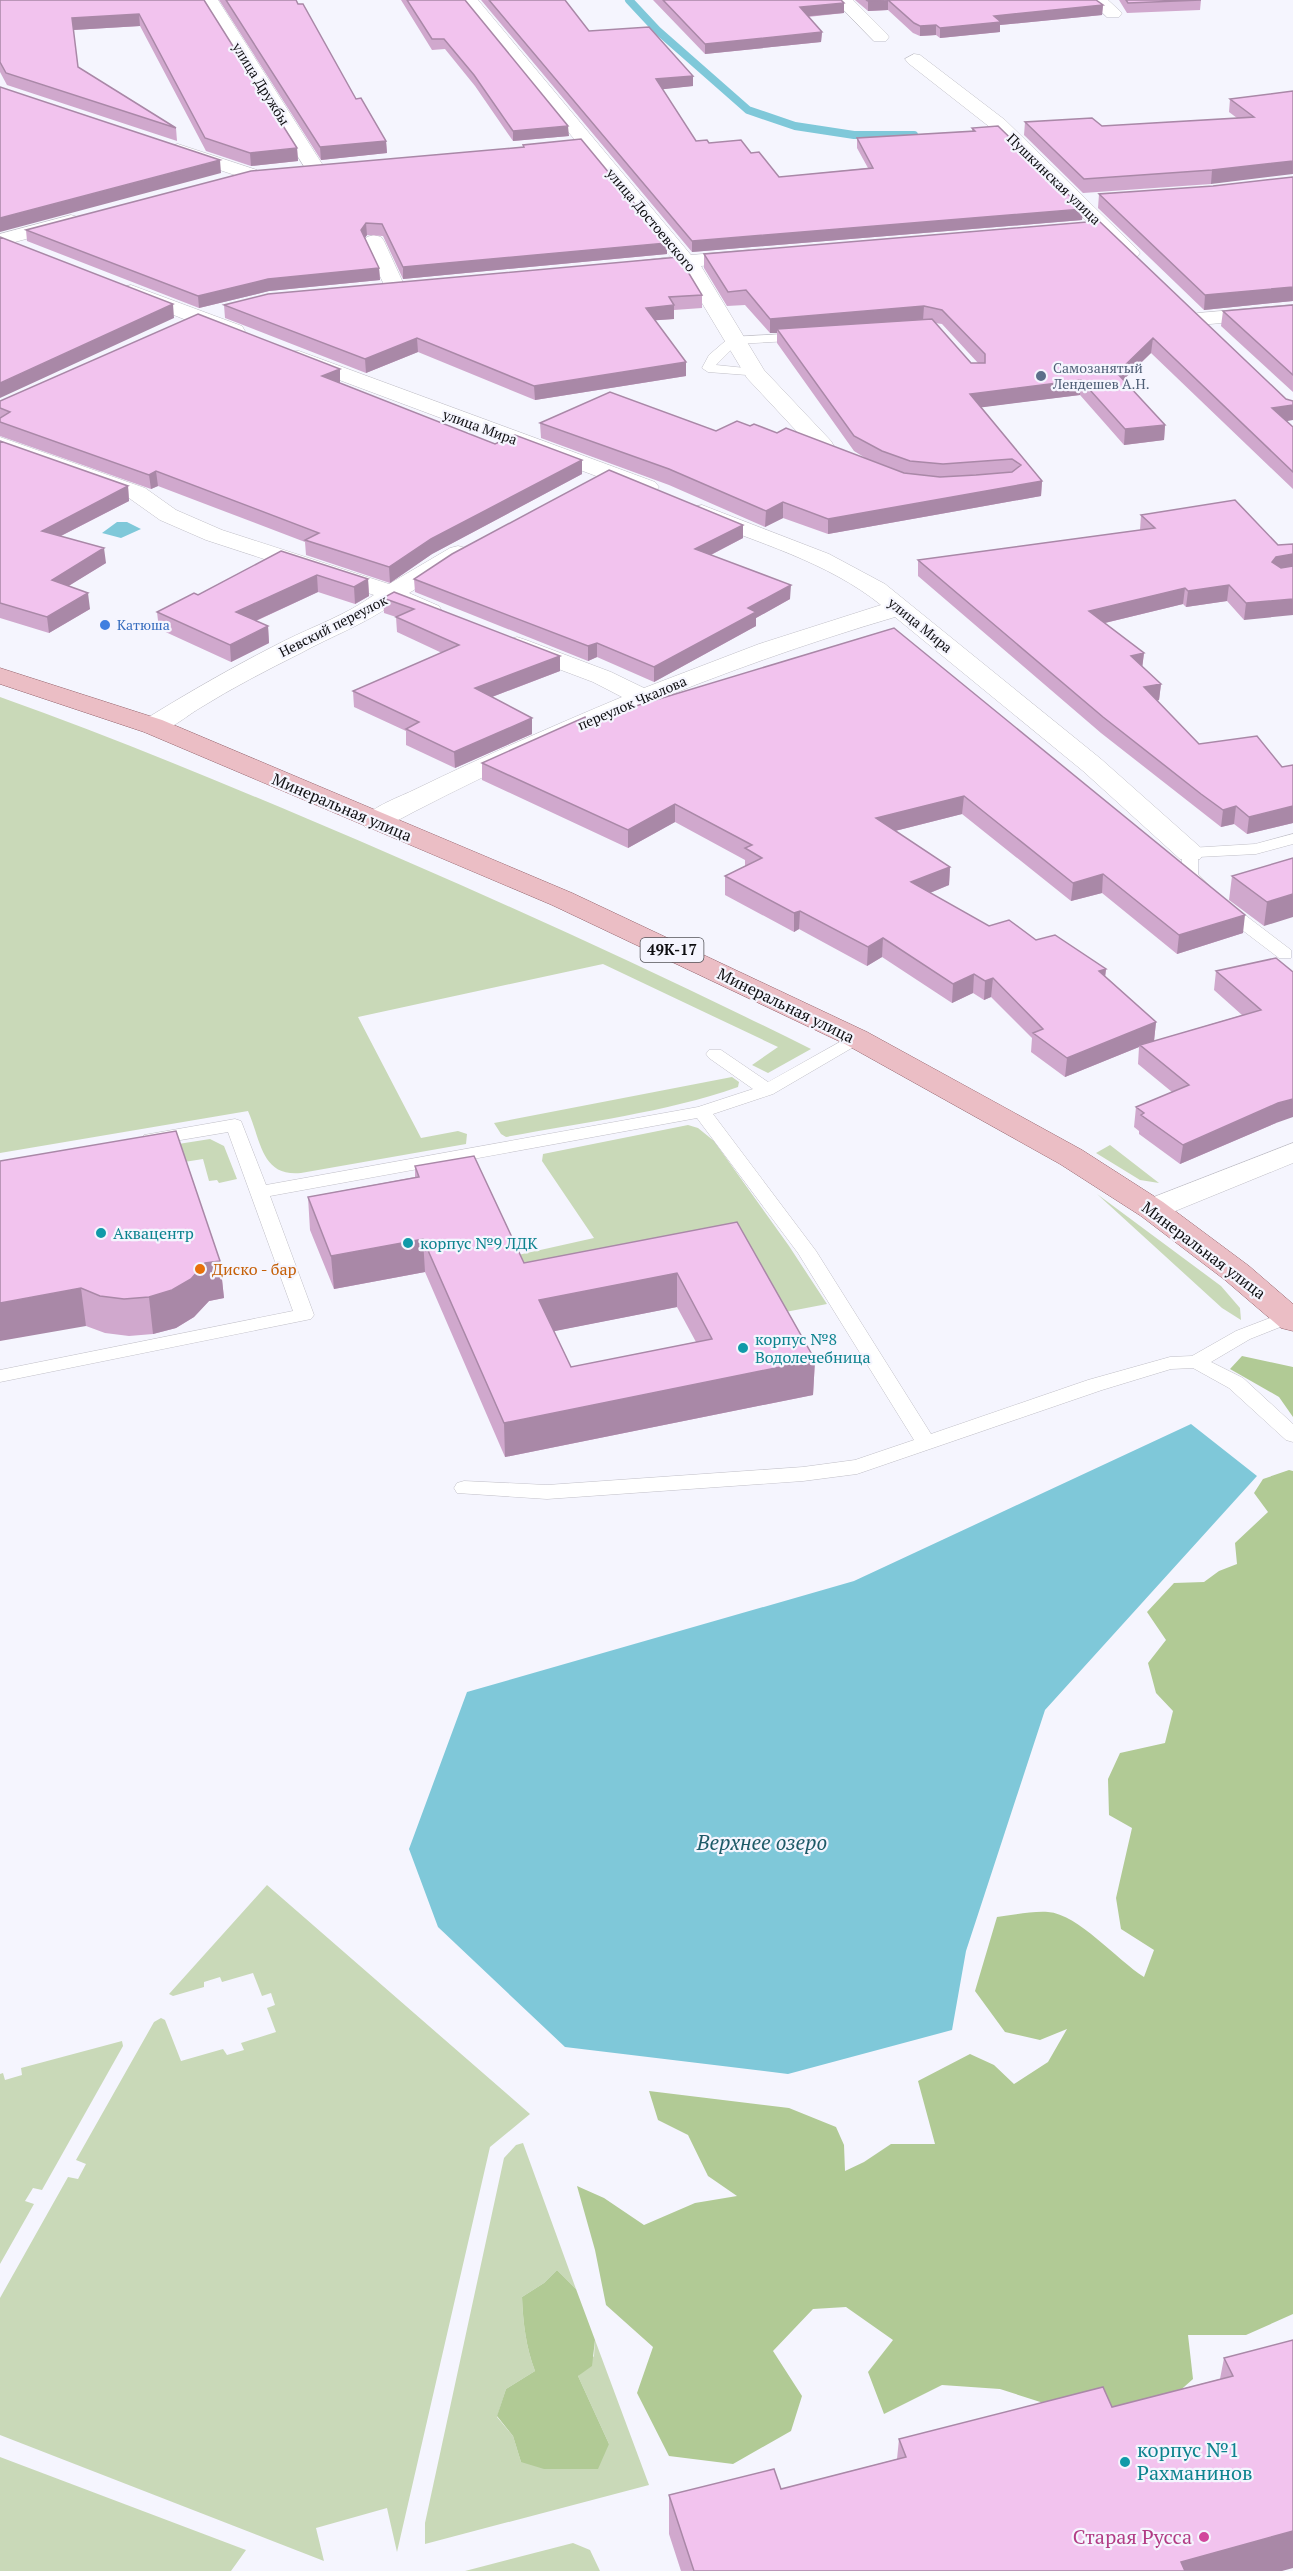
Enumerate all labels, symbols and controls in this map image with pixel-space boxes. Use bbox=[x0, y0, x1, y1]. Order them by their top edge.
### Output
street label: улица Дружбы bbox=[228, 38, 295, 129]
street label: Пушкинская улица bbox=[1003, 129, 1106, 229]
street label: улица Достоевского bbox=[602, 163, 701, 276]
place label: Самозанятый Лендешев А.Н. bbox=[1052, 358, 1150, 393]
marker: Самозанятый Лендешев А.Н. bbox=[1034, 369, 1048, 383]
street label: улица Мира bbox=[439, 404, 520, 449]
street label: Невский переулок bbox=[275, 590, 391, 661]
street label: улица Мира bbox=[883, 592, 956, 656]
place label: Катюша bbox=[117, 615, 170, 634]
marker: Катюша bbox=[98, 618, 112, 632]
street label: переулок Чкалова bbox=[574, 671, 689, 734]
street label: Минеральная улица bbox=[269, 768, 415, 846]
road number: 49К-17 bbox=[640, 938, 704, 962]
street label: Минеральная улица bbox=[714, 962, 858, 1048]
street label: Минеральная улица bbox=[1138, 1196, 1270, 1304]
place label: Аквацентр bbox=[113, 1222, 194, 1244]
marker: Аквацентр bbox=[94, 1226, 108, 1240]
place label: корпус №9 ЛДК bbox=[420, 1232, 538, 1254]
marker: корпус №9 ЛДК bbox=[401, 1236, 415, 1250]
place label: Диско - бар bbox=[212, 1258, 297, 1280]
marker: Диско - бар bbox=[193, 1262, 207, 1276]
place label: корпус №8 Водолечебница bbox=[755, 1328, 871, 1368]
marker: корпус №8 Водолечебница bbox=[736, 1341, 750, 1355]
water label: Верхнее озеро bbox=[696, 1828, 827, 1856]
place label: корпус №1 Рахманинов bbox=[1137, 2436, 1253, 2486]
marker: корпус №1 Рахманинов bbox=[1118, 2455, 1132, 2469]
place label: Старая Русса bbox=[1073, 2523, 1192, 2550]
marker: Старая Русса bbox=[1197, 2530, 1211, 2544]

